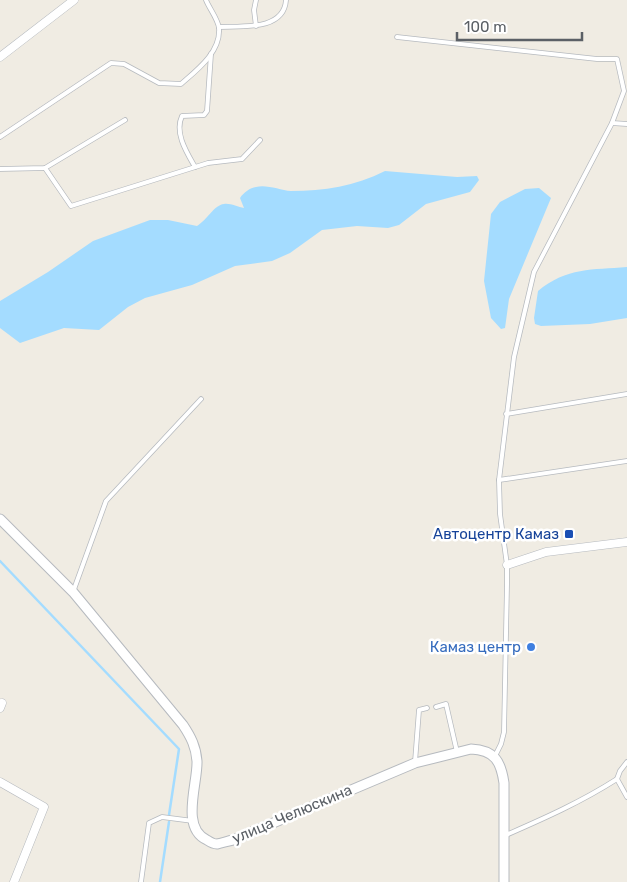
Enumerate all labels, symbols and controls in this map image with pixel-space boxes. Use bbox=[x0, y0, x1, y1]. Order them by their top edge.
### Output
scale bar bbox=[457, 10, 582, 42]
text: 100 m bbox=[464, 18, 506, 36]
place label: Автоцентр Камаз bbox=[433, 525, 559, 543]
marker: Автоцентр Камаз bbox=[563, 528, 575, 540]
place label: Камаз центр bbox=[430, 638, 521, 656]
marker: Камаз центр bbox=[525, 641, 537, 653]
street label: улица Челюскина bbox=[229, 781, 355, 847]

